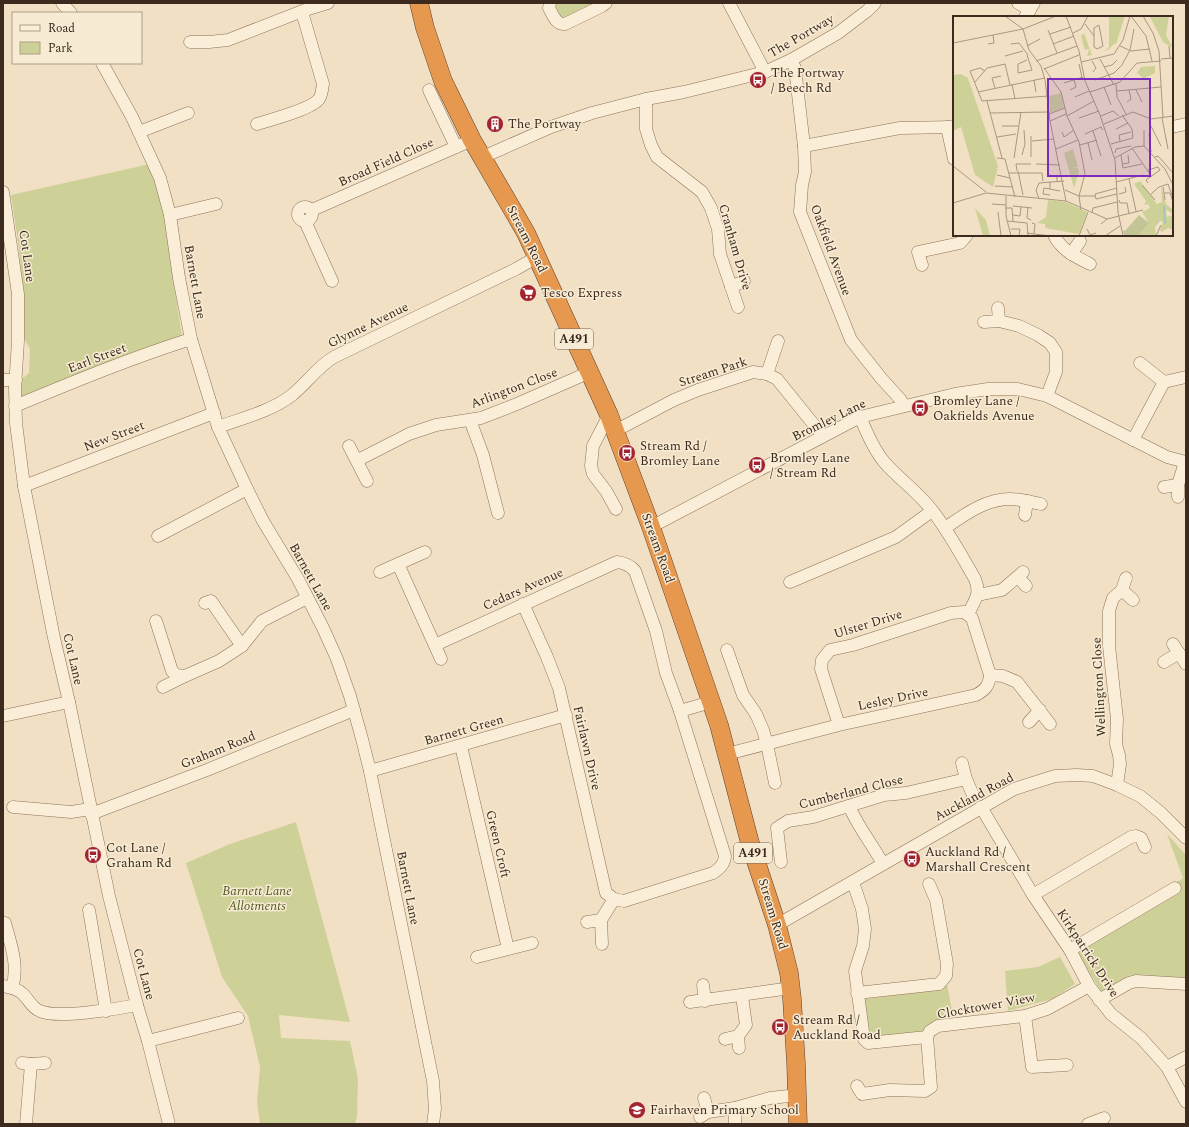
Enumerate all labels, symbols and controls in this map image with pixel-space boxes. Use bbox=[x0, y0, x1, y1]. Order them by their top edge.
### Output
street label: The Portway bbox=[764, 9, 838, 63]
legend bbox=[12, 12, 142, 64]
inset map bbox=[953, 16, 1173, 236]
text: Road bbox=[48, 19, 75, 38]
text: Park bbox=[48, 39, 73, 58]
place label: The Portway / Beech Rd bbox=[771, 63, 845, 98]
bus stop icon: The Portway / Beech Rd bbox=[748, 70, 768, 90]
building icon: The Portway bbox=[485, 114, 505, 134]
place label: The Portway bbox=[508, 114, 582, 134]
street label: Broad Field Close bbox=[335, 132, 437, 192]
street label: Oakfield Avenue bbox=[805, 201, 857, 299]
street label: Stream Road bbox=[501, 202, 553, 276]
street label: Cranham Drive bbox=[713, 202, 757, 292]
street label: Cot Lane bbox=[13, 228, 41, 284]
street label: Barnett Lane bbox=[179, 243, 211, 321]
supermarket icon: Tesco Express bbox=[518, 283, 538, 303]
place label: Tesco Express bbox=[541, 283, 622, 303]
street label: Glynne Avenue bbox=[324, 297, 412, 353]
road number: A491 bbox=[555, 329, 593, 349]
street label: Earl Street bbox=[65, 338, 130, 378]
street label: Stream Park bbox=[676, 352, 750, 392]
street label: Arlington Close bbox=[467, 362, 561, 414]
place label: Bromley Lane / Oakfields Avenue bbox=[933, 391, 1035, 426]
street label: Bromley Lane bbox=[789, 393, 869, 447]
bus stop icon: Bromley Lane / Oakfields Avenue bbox=[910, 398, 930, 418]
street label: New Street bbox=[81, 415, 148, 457]
place label: Stream Rd / Bromley Lane bbox=[640, 436, 720, 471]
bus stop icon: Stream Rd / Bromley Lane bbox=[617, 443, 637, 463]
place label: Bromley Lane / Stream Rd bbox=[770, 448, 850, 483]
bus stop icon: Bromley Lane / Stream Rd bbox=[747, 455, 767, 475]
street label: Stream Road bbox=[636, 510, 680, 586]
street label: Barnett Lane bbox=[284, 539, 338, 615]
street label: Cedars Avenue bbox=[480, 562, 566, 616]
street label: Ulster Drive bbox=[831, 604, 905, 644]
street label: Cot Lane bbox=[57, 631, 89, 687]
street label: Wellington Close bbox=[1086, 637, 1112, 737]
street label: Lesley Drive bbox=[856, 682, 930, 716]
street label: Fairlawn Drive bbox=[568, 704, 606, 792]
street label: Barnett Green bbox=[422, 709, 506, 751]
street label: Graham Road bbox=[178, 726, 258, 774]
street label: Auckland Road bbox=[931, 768, 1017, 826]
street label: Cumberland Close bbox=[797, 769, 905, 815]
street label: Green Croft bbox=[480, 808, 516, 880]
place label: Cot Lane / Graham Rd bbox=[106, 838, 172, 873]
place label: Auckland Rd / Marshall Crescent bbox=[925, 842, 1031, 877]
road number: A491 bbox=[734, 843, 772, 863]
bus stop icon: Cot Lane / Graham Rd bbox=[83, 845, 103, 865]
street label: Barnett Lane bbox=[391, 849, 425, 927]
bus stop icon: Auckland Rd / Marshall Crescent bbox=[902, 849, 922, 869]
street label: Stream Road bbox=[753, 876, 793, 952]
park label: Barnett Lane Allotments bbox=[222, 881, 292, 916]
street label: Kirkpatrick Drive bbox=[1052, 905, 1124, 1001]
street label: Cot Lane bbox=[128, 946, 160, 1002]
street label: Clocktower View bbox=[935, 987, 1038, 1024]
place label: Stream Rd / Auckland Road bbox=[793, 1010, 881, 1045]
bus stop icon: Stream Rd / Auckland Road bbox=[770, 1017, 790, 1037]
school or university icon: Fairhaven Primary School bbox=[627, 1100, 647, 1120]
place label: Fairhaven Primary School bbox=[650, 1100, 799, 1120]

